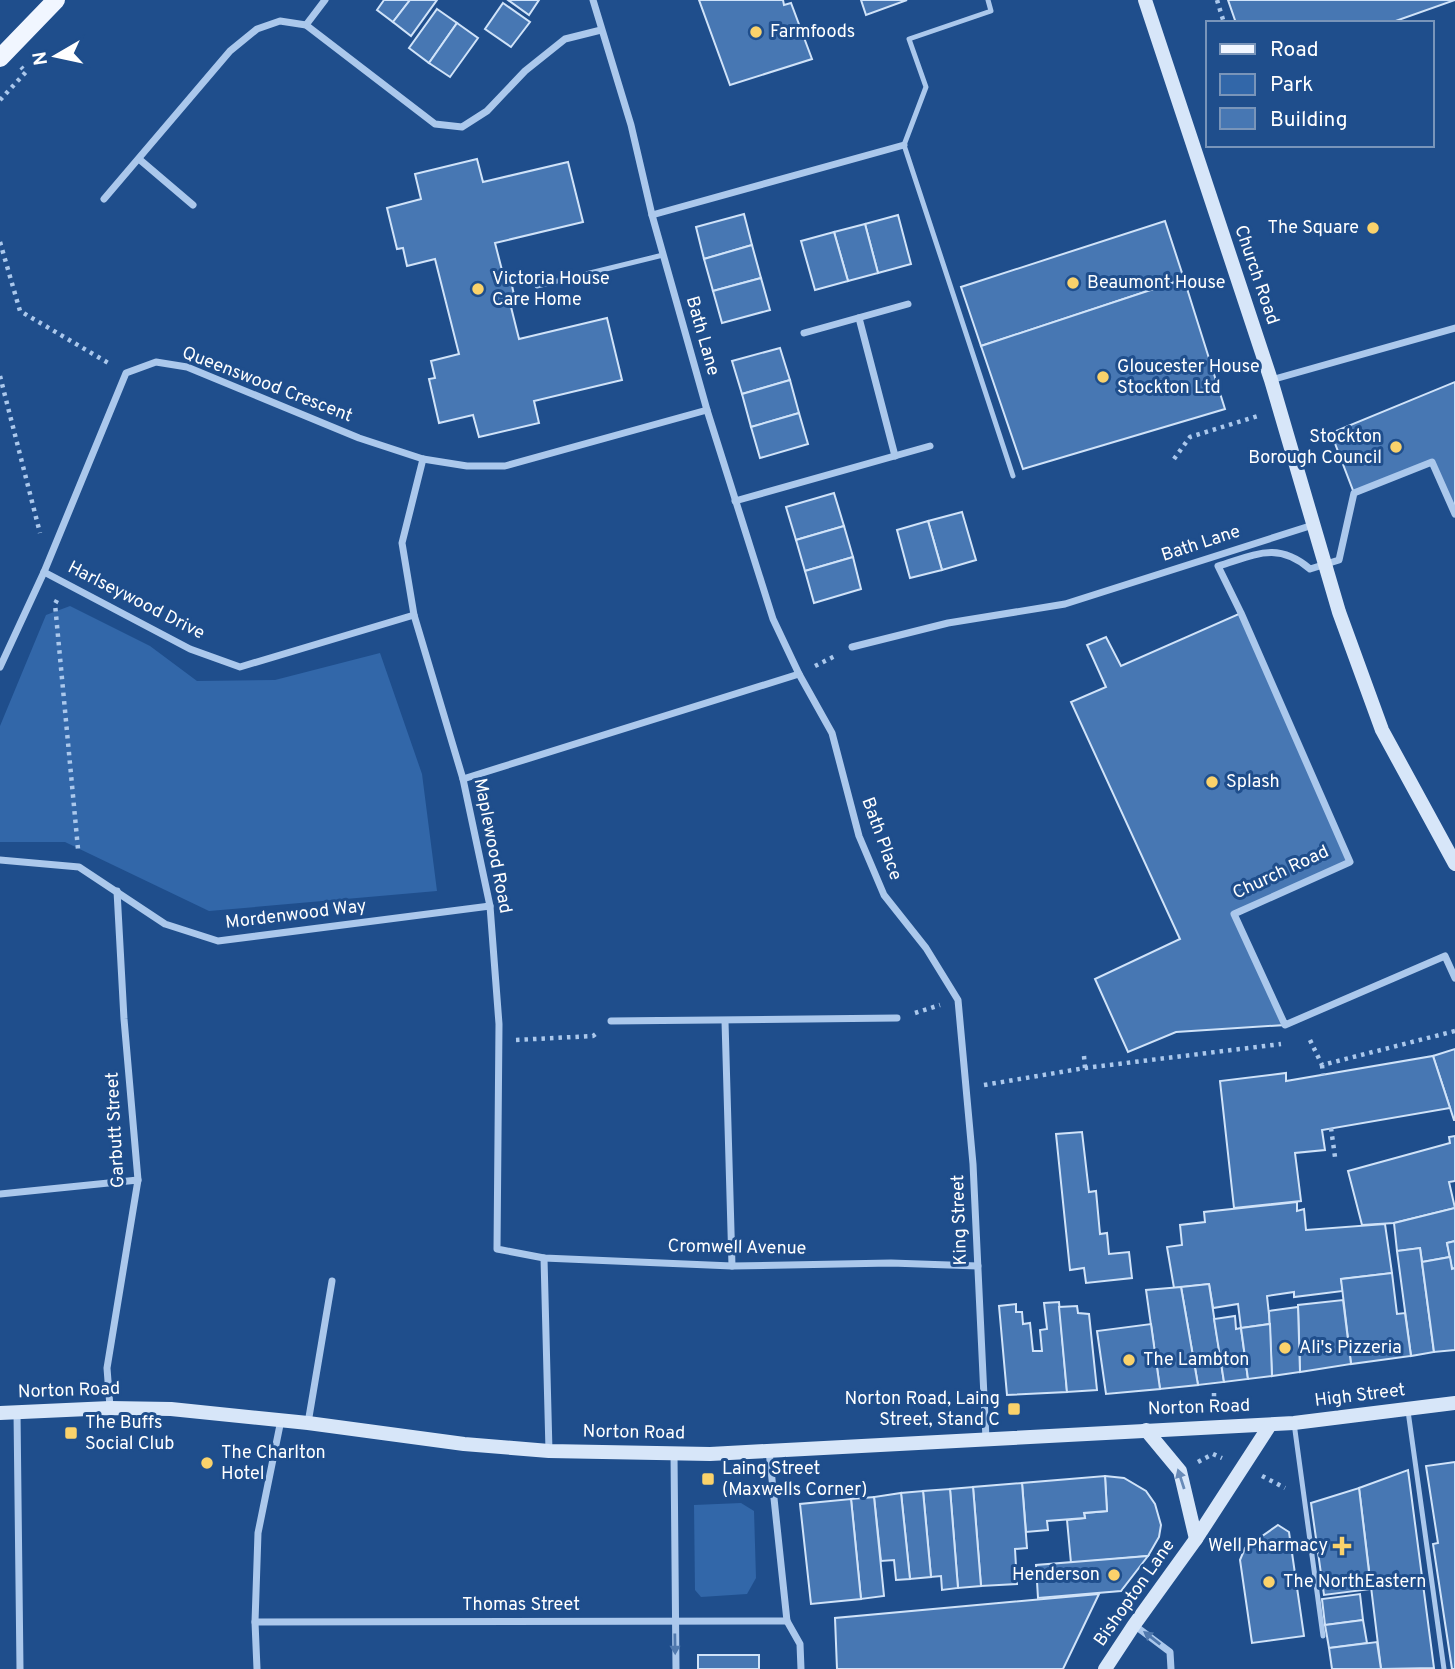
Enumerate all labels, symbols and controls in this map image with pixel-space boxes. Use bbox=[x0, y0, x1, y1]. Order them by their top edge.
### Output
north arrow bbox=[21, 21, 91, 91]
place label: Farmfoods bbox=[770, 21, 855, 44]
legend bbox=[1206, 21, 1434, 147]
marker: Farmfoods bbox=[748, 24, 764, 40]
text: Road bbox=[1270, 37, 1319, 64]
text: N bbox=[28, 50, 54, 67]
text: Park bbox=[1270, 72, 1313, 99]
text: Building bbox=[1270, 107, 1348, 134]
place label: The Square bbox=[1267, 217, 1359, 240]
marker: The Square bbox=[1365, 220, 1381, 236]
street label: Church Road bbox=[1228, 222, 1284, 328]
place label: Victoria House Care Home bbox=[492, 268, 610, 312]
place label: Beaumont House bbox=[1087, 272, 1225, 295]
marker: Beaumont House bbox=[1065, 275, 1081, 291]
marker: Victoria House Care Home bbox=[470, 281, 486, 297]
street label: Bath Lane bbox=[680, 293, 724, 379]
street label: Queenswood Crescent bbox=[178, 342, 356, 428]
place label: Gloucester House Stockton Ltd bbox=[1117, 356, 1260, 400]
marker: Gloucester House Stockton Ltd bbox=[1095, 369, 1111, 385]
place label: Stockton Borough Council bbox=[1248, 426, 1382, 470]
marker: Stockton Borough Council bbox=[1388, 439, 1404, 455]
street label: Bath Lane bbox=[1159, 520, 1243, 568]
street label: Harlseywood Drive bbox=[64, 557, 208, 645]
place label: Splash bbox=[1226, 771, 1280, 794]
marker: Splash bbox=[1204, 774, 1220, 790]
street label: Maplewood Road bbox=[468, 776, 516, 916]
street label: Bath Place bbox=[855, 794, 907, 884]
street label: Church Road bbox=[1229, 841, 1333, 905]
street label: Mordenwood Way bbox=[224, 895, 368, 935]
street label: Garbutt Street bbox=[101, 1071, 131, 1189]
street label: King Street bbox=[947, 1174, 973, 1266]
street label: Cromwell Avenue bbox=[667, 1235, 807, 1261]
place label: Ali's Pizzeria bbox=[1299, 1337, 1402, 1360]
marker: Ali's Pizzeria bbox=[1277, 1340, 1293, 1356]
place label: The Lambton bbox=[1143, 1349, 1249, 1372]
marker: The Lambton bbox=[1121, 1352, 1137, 1368]
street label: Norton Road bbox=[17, 1378, 121, 1404]
street label: High Street bbox=[1313, 1379, 1407, 1413]
place label: Norton Road, Laing Street, Stand C bbox=[844, 1388, 1000, 1432]
street label: Norton Road bbox=[1147, 1395, 1251, 1421]
marker: Norton Road, Laing Street, Stand C bbox=[1006, 1401, 1022, 1417]
place label: The Buffs Social Club bbox=[85, 1412, 174, 1456]
street label: Norton Road bbox=[582, 1421, 686, 1445]
marker: The Buffs Social Club bbox=[63, 1425, 79, 1441]
place label: The Charlton Hotel bbox=[221, 1442, 326, 1486]
marker: The Charlton Hotel bbox=[199, 1455, 215, 1471]
place label: Laing Street (Maxwells Corner) bbox=[722, 1458, 867, 1502]
one-way arrow bbox=[1175, 1469, 1186, 1490]
marker: Laing Street (Maxwells Corner) bbox=[700, 1471, 716, 1487]
street label: Bishopton Lane bbox=[1089, 1535, 1181, 1651]
place label: Well Pharmacy bbox=[1208, 1535, 1328, 1558]
marker: Well Pharmacy bbox=[1334, 1538, 1350, 1554]
place label: Henderson bbox=[1012, 1564, 1100, 1587]
marker: Henderson bbox=[1106, 1567, 1122, 1583]
place label: The NorthEastern bbox=[1283, 1571, 1426, 1594]
marker: The NorthEastern bbox=[1261, 1574, 1277, 1590]
street label: Thomas Street bbox=[462, 1594, 580, 1617]
one-way arrow bbox=[1143, 1631, 1161, 1646]
one-way arrow bbox=[670, 1634, 681, 1656]

